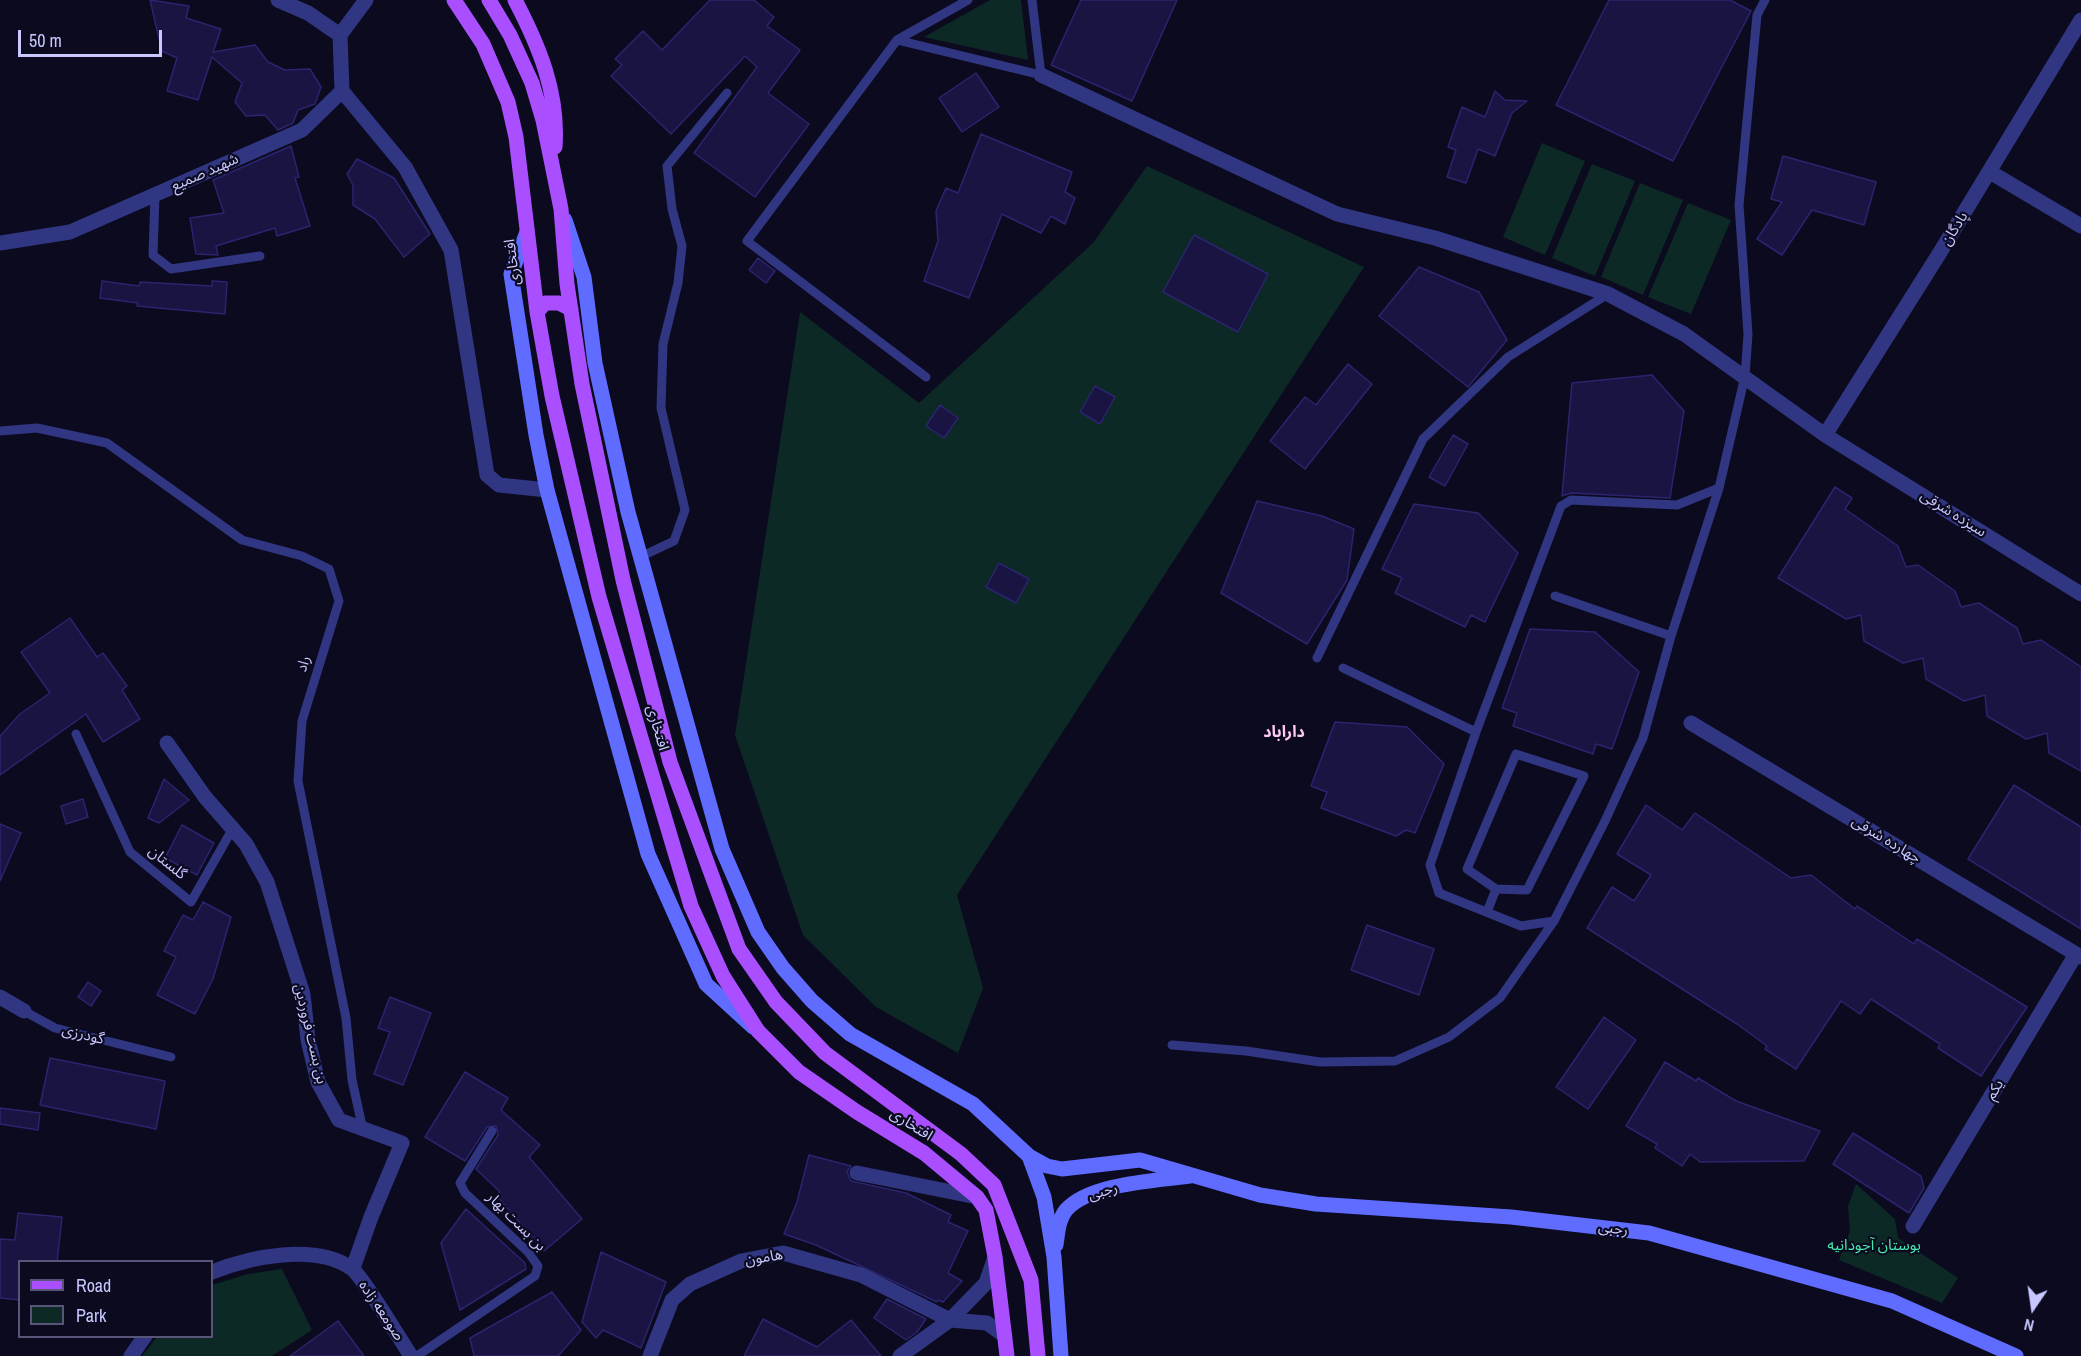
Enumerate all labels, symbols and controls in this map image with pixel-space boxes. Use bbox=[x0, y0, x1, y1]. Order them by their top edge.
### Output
scale bar bbox=[21, 18, 165, 56]
text: 50 m bbox=[29, 28, 62, 53]
street label: شهید صمیع bbox=[168, 150, 242, 196]
street label: پادگان bbox=[1938, 209, 1972, 249]
street label: افتخاری bbox=[501, 238, 525, 286]
street label: سیزده شرقی bbox=[1917, 487, 1989, 541]
street label: راد bbox=[293, 654, 315, 674]
street label: افتخاری bbox=[642, 703, 672, 753]
district label: داراباد bbox=[1263, 723, 1305, 743]
street label: چهارده شرقی bbox=[1848, 812, 1924, 868]
street label: گلستان bbox=[144, 842, 190, 884]
street label: بن بست فروردین bbox=[290, 982, 330, 1086]
street label: گودرزی bbox=[60, 1021, 106, 1049]
street label: یکم bbox=[1982, 1077, 2008, 1103]
street label: افتخاری bbox=[886, 1105, 936, 1145]
street label: رجبی bbox=[1086, 1179, 1120, 1205]
street label: بن بست بهار bbox=[483, 1189, 549, 1255]
street label: رجبی bbox=[1597, 1218, 1629, 1240]
park label: بوستان آجودانیه bbox=[1827, 1237, 1921, 1255]
street label: هامون bbox=[744, 1246, 784, 1270]
legend bbox=[18, 1260, 213, 1338]
text: Road bbox=[76, 1273, 111, 1298]
street label: صومعه زاده bbox=[354, 1277, 408, 1345]
north arrow bbox=[2003, 1278, 2063, 1338]
text: Park bbox=[76, 1303, 106, 1328]
text: N bbox=[2022, 1314, 2036, 1337]

